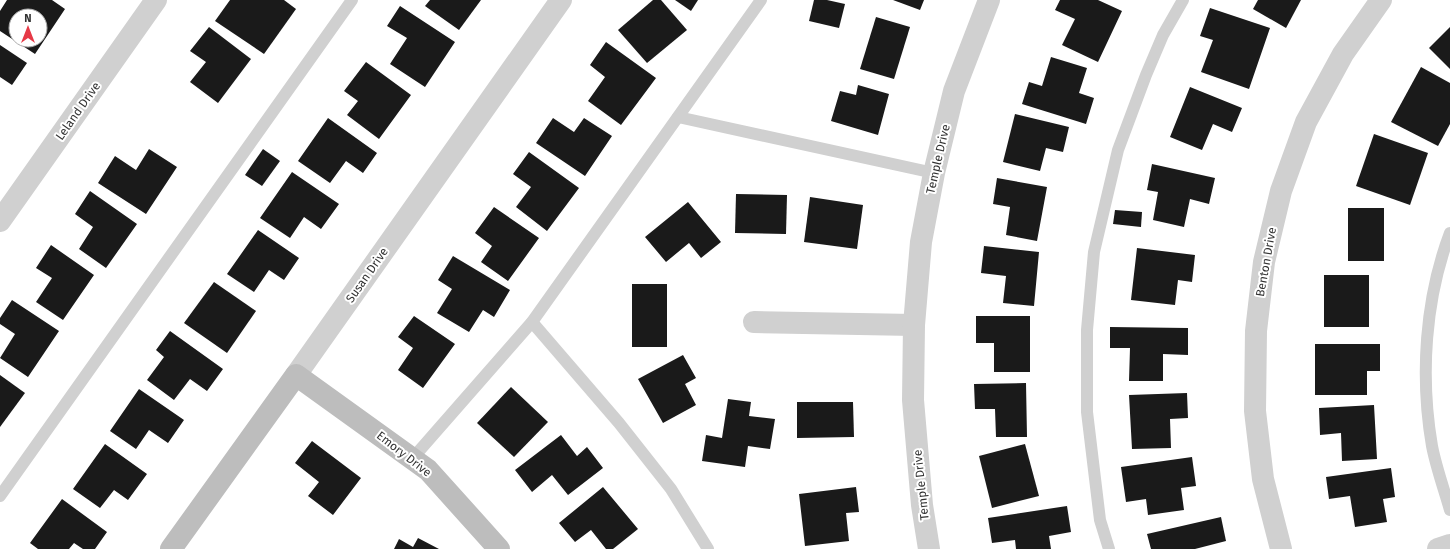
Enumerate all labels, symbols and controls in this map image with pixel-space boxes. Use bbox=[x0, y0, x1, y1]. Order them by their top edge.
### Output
north arrow bbox=[8, 8, 48, 48]
text: N bbox=[24, 12, 32, 25]
street label: Leland Drive bbox=[53, 79, 103, 143]
street label: Temple Drive bbox=[923, 123, 953, 195]
street label: Benton Drive bbox=[1253, 226, 1279, 298]
street label: Susan Drive bbox=[343, 245, 391, 305]
street label: Emory Drive bbox=[374, 428, 434, 480]
street label: Temple Drive bbox=[910, 449, 932, 521]

